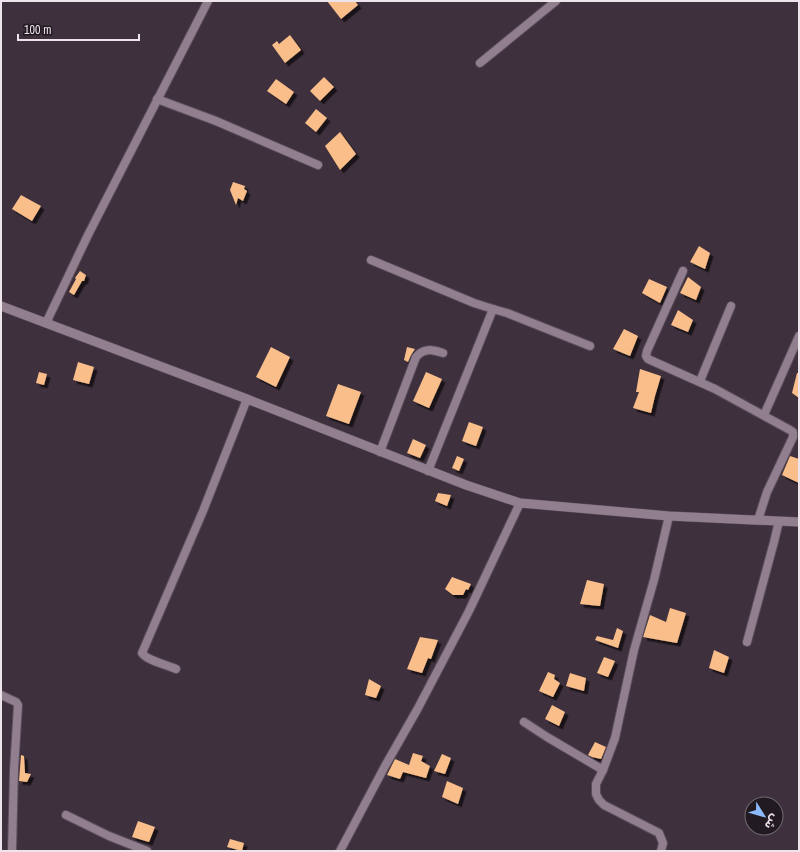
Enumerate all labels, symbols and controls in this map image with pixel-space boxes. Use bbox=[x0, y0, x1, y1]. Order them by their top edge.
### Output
scale bar bbox=[18, 16, 139, 42]
text: 100 m bbox=[24, 22, 51, 38]
north arrow bbox=[744, 796, 784, 836]
text: ش bbox=[762, 812, 782, 832]

